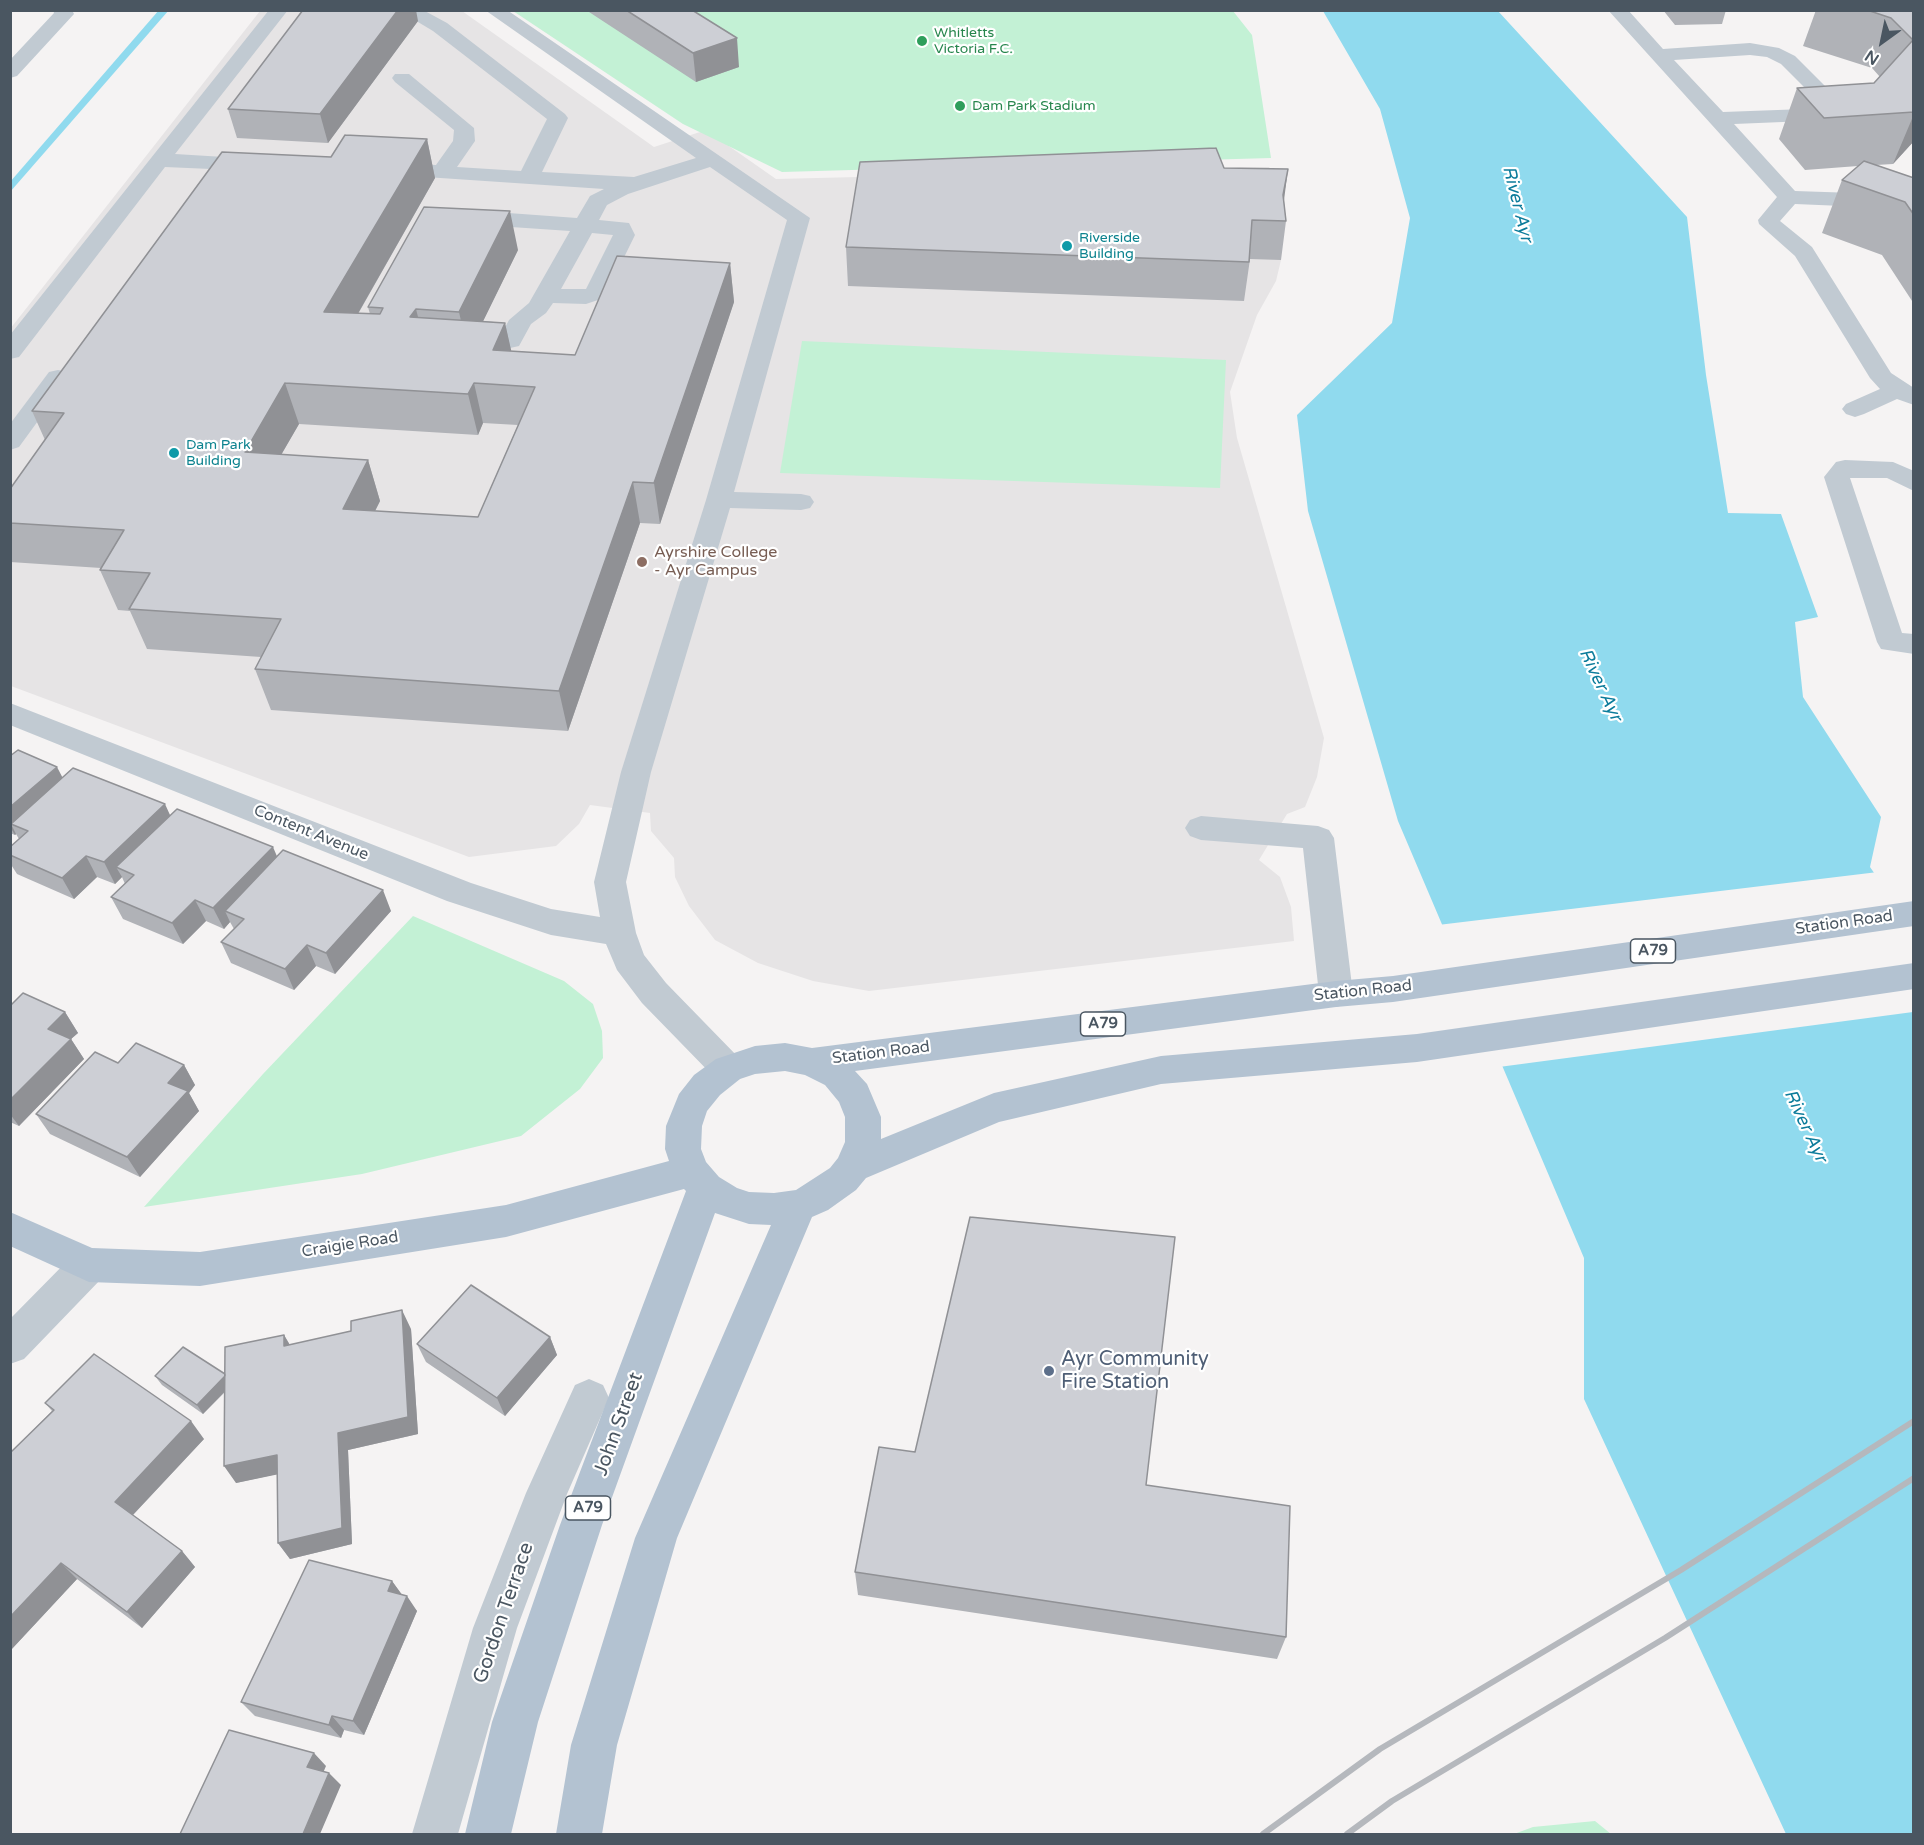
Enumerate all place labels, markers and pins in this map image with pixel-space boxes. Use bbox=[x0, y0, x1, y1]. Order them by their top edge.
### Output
place label: Whitletts Victoria F.C. bbox=[934, 25, 1013, 57]
marker: Whitletts Victoria F.C. bbox=[915, 34, 929, 48]
place label: Dam Park Stadium bbox=[972, 98, 1096, 114]
marker: Dam Park Stadium bbox=[953, 99, 967, 113]
place label: Riverside Building bbox=[1079, 230, 1140, 262]
marker: Riverside Building bbox=[1060, 239, 1074, 253]
place label: Dam Park Building bbox=[186, 437, 251, 470]
marker: Dam Park Building bbox=[167, 446, 181, 460]
place label: Ayrshire College - Ayr Campus bbox=[654, 543, 777, 581]
marker: Ayrshire College - Ayr Campus bbox=[635, 555, 649, 569]
place label: Ayr Community Fire Station bbox=[1061, 1348, 1209, 1395]
marker: Ayr Community Fire Station bbox=[1042, 1364, 1056, 1378]

